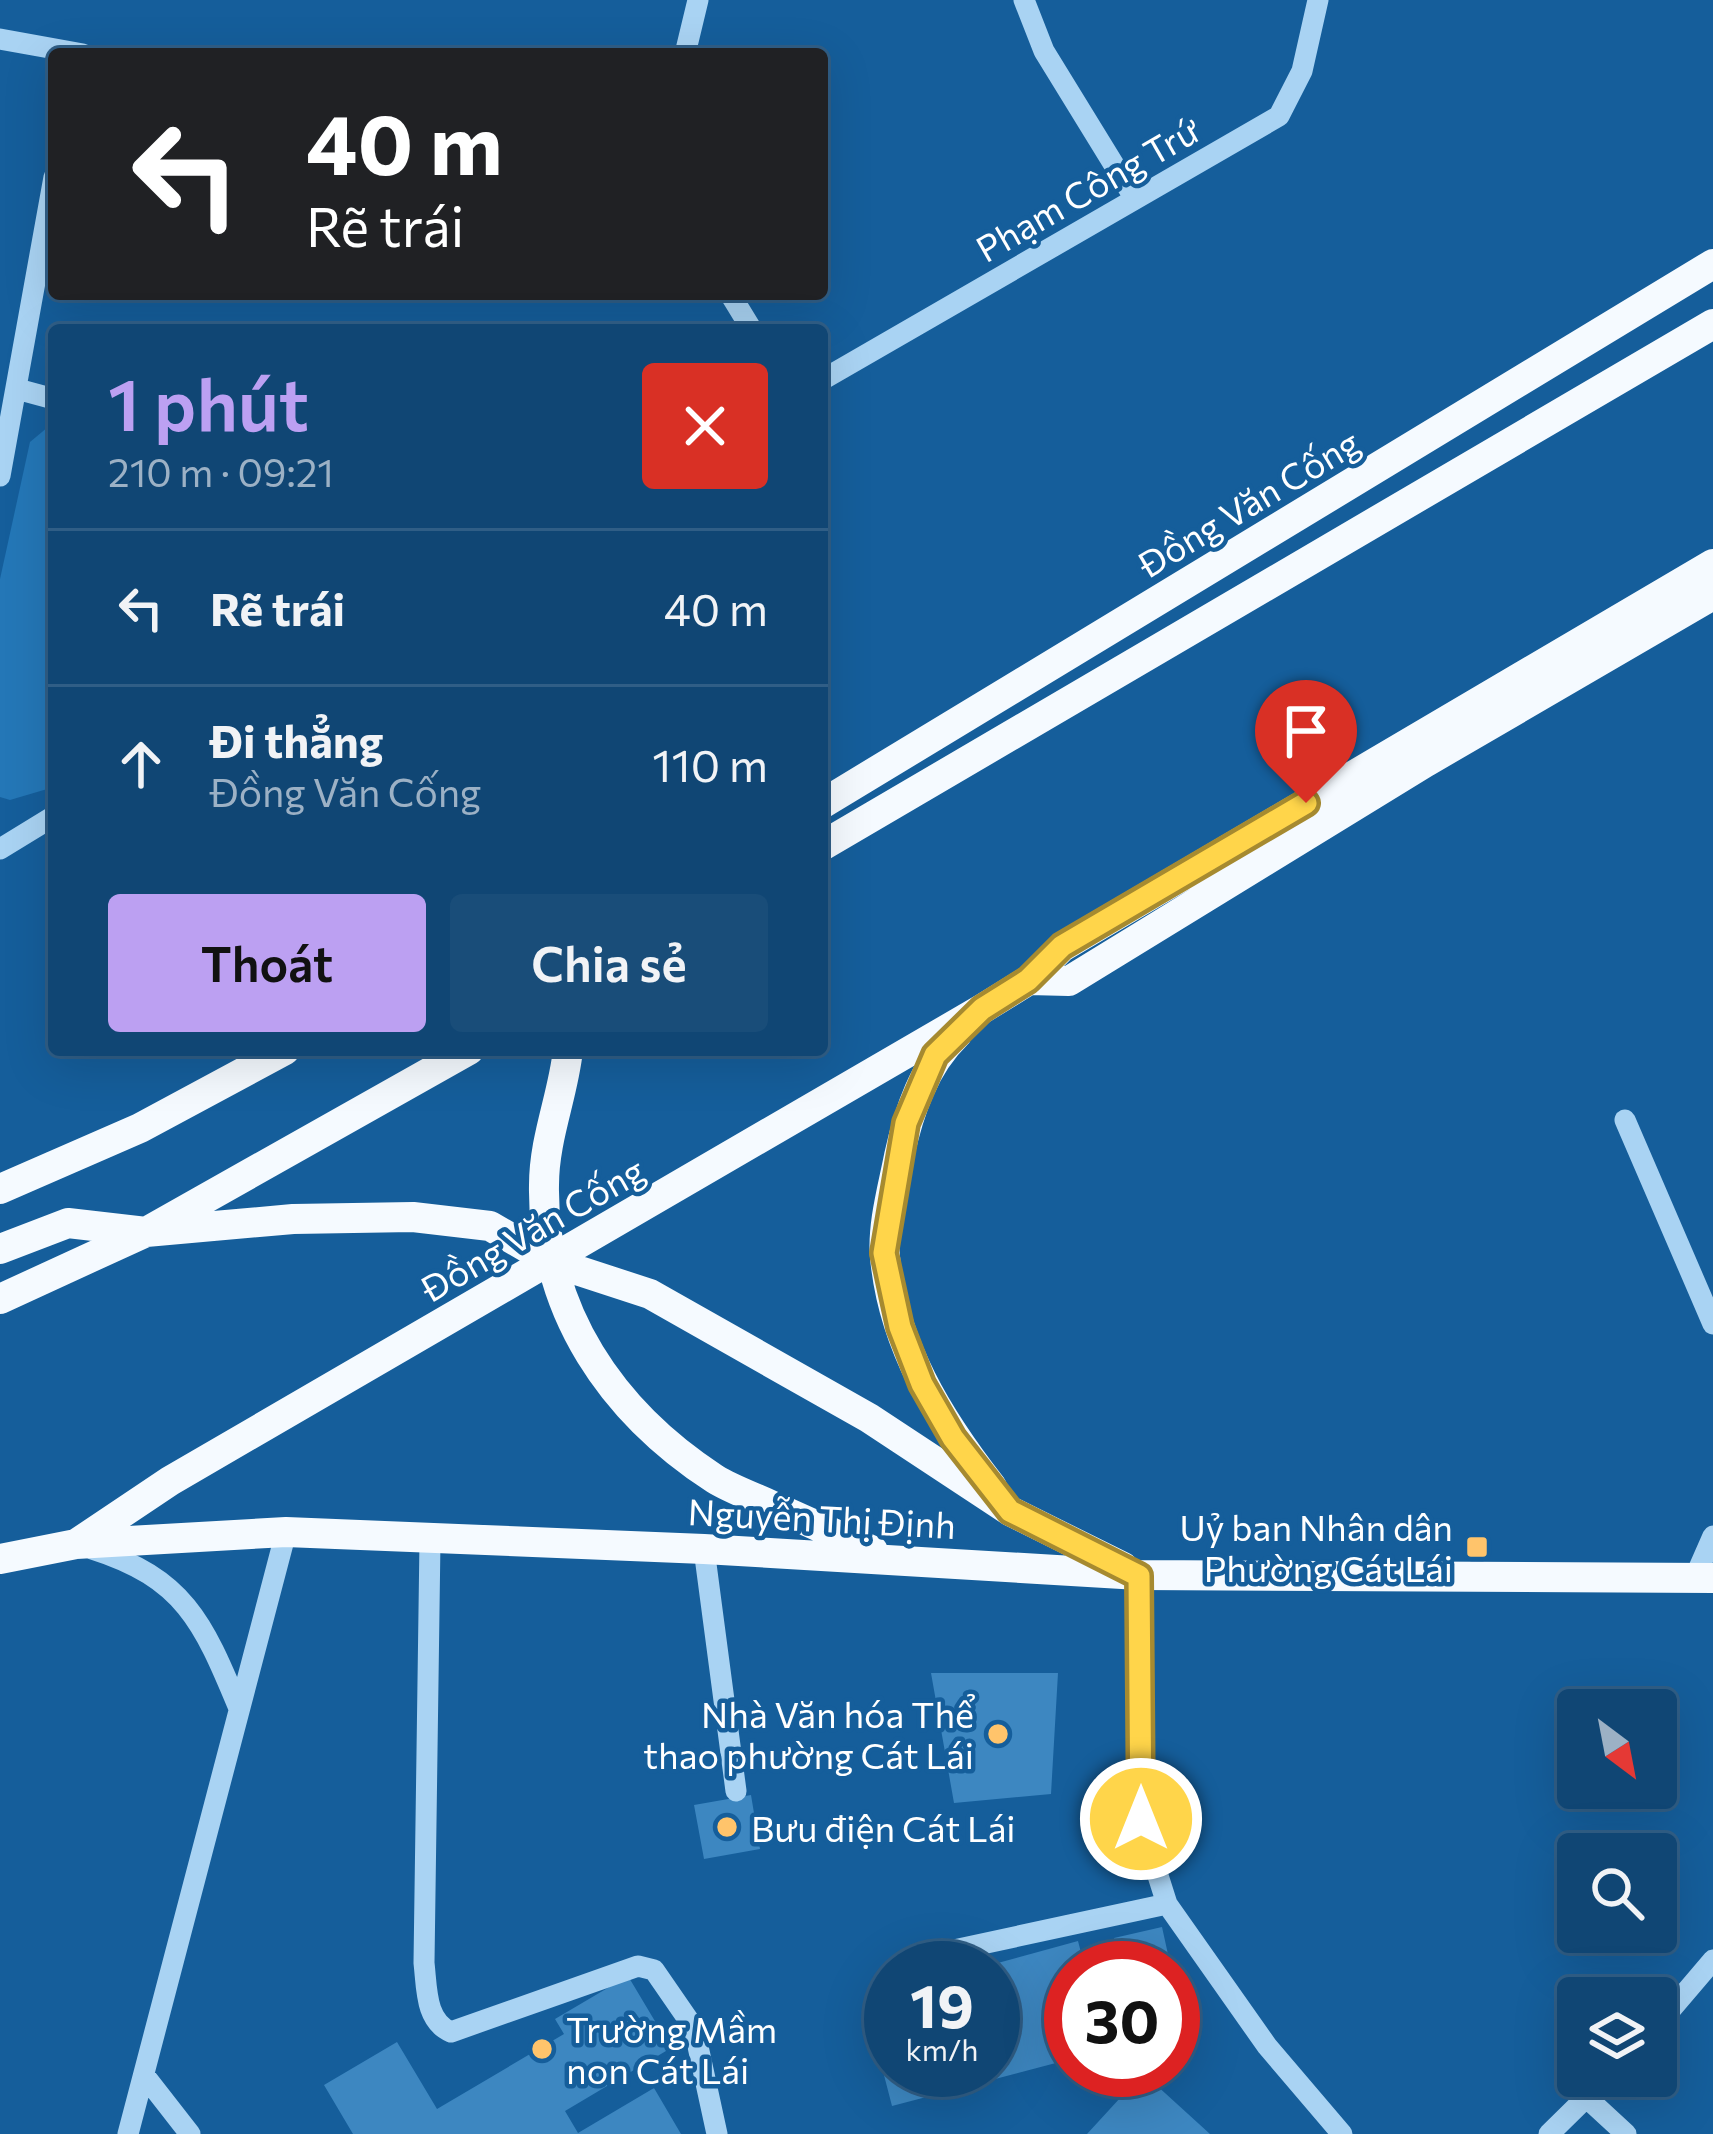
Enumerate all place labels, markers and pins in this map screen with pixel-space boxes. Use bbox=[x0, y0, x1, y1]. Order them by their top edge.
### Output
pin bbox=[1255, 680, 1357, 803]
place label: Uỷ ban Nhân dân Phường Cát Lái bbox=[1179, 1504, 1453, 1589]
marker: Uỷ ban Nhân dân Phường Cát Lái bbox=[1464, 1534, 1490, 1560]
place label: Nhà Văn hóa Thể thao phường Cát Lái bbox=[643, 1691, 975, 1776]
marker: Nhà Văn hóa Thể thao phường Cát Lái bbox=[985, 1721, 1011, 1747]
place label: Bưu điện Cát Lái bbox=[751, 1805, 1016, 1849]
marker: Bưu điện Cát Lái bbox=[714, 1814, 740, 1840]
place label: Trường Mầm non Cát Lái bbox=[566, 2006, 777, 2091]
marker: Trường Mầm non Cát Lái bbox=[529, 2036, 555, 2062]

